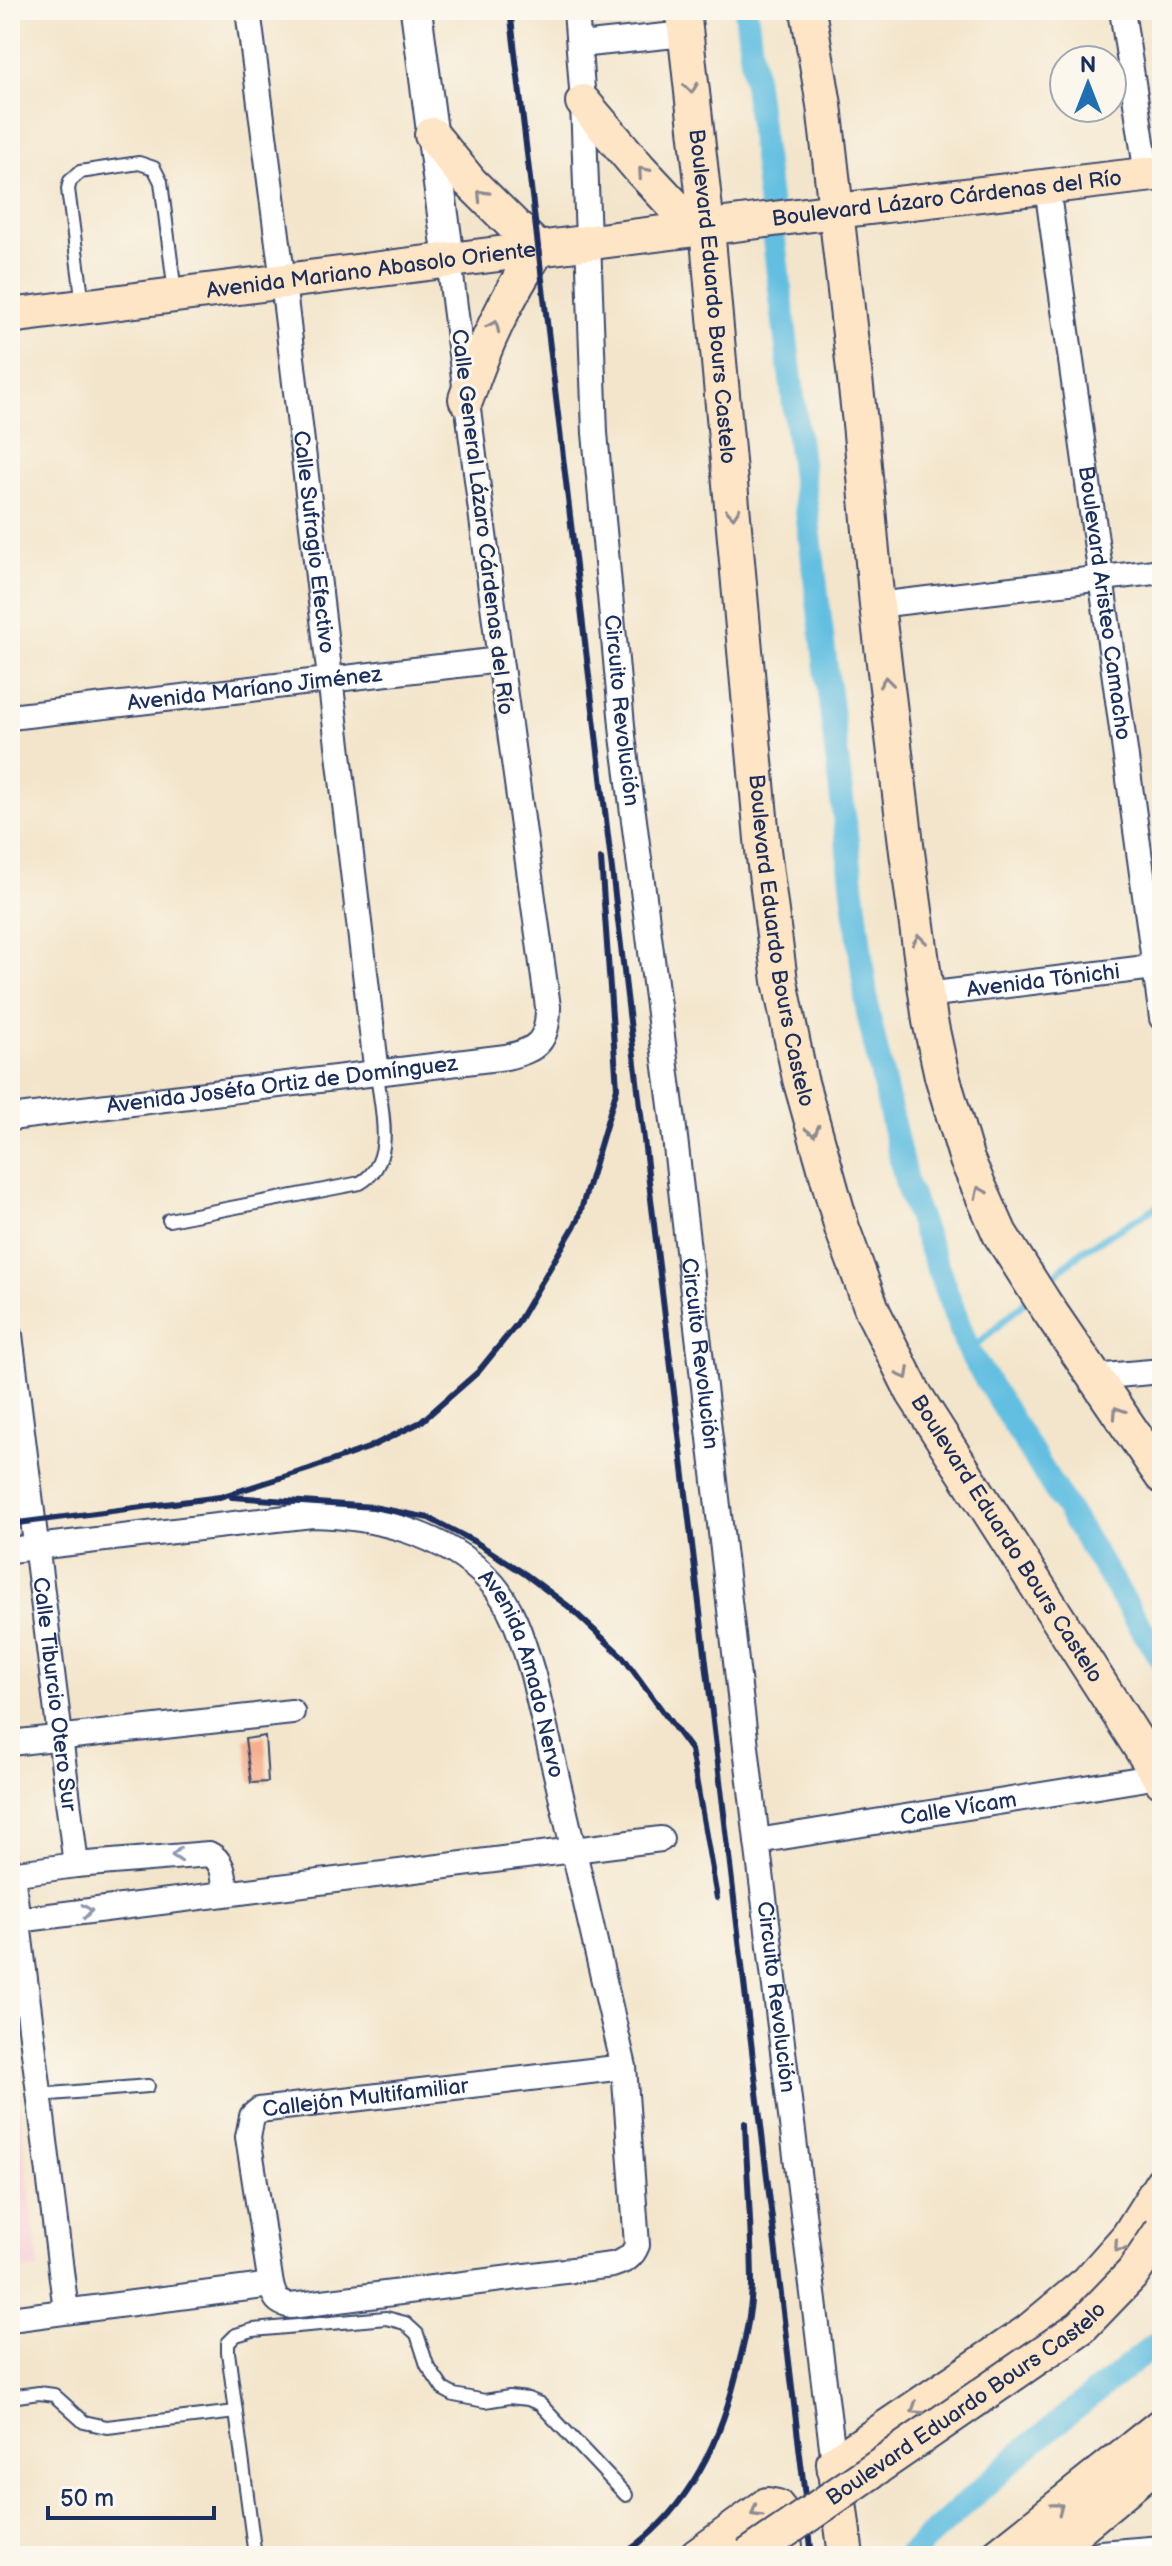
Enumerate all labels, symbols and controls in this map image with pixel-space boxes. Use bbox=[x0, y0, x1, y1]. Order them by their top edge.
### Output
north arrow bbox=[1048, 44, 1128, 124]
text: N bbox=[1080, 52, 1096, 79]
one-way arrow bbox=[683, 81, 700, 94]
street label: Boulevard Eduardo Bours Castelo bbox=[683, 128, 742, 465]
street label: Boulevard Lázaro Cárdenas del Río bbox=[770, 164, 1123, 233]
one-way arrow bbox=[638, 166, 653, 181]
one-way arrow bbox=[477, 190, 492, 204]
street label: Avenida Mariano Abasolo Oriente bbox=[205, 236, 538, 304]
one-way arrow bbox=[484, 319, 500, 334]
street label: Calle General Lázaro Cárdenas del Río bbox=[445, 328, 519, 716]
street label: Calle Sufragio Efectivo bbox=[287, 429, 340, 655]
street label: Boulevard Aristeo Camacho bbox=[1072, 464, 1137, 742]
one-way arrow bbox=[724, 507, 741, 520]
street label: Circuito Revolución bbox=[598, 613, 645, 808]
street label: Avenida Maríano Jiménez bbox=[126, 660, 384, 717]
one-way arrow bbox=[878, 675, 895, 688]
street label: Boulevard Eduardo Bours Castelo bbox=[743, 773, 821, 1110]
one-way arrow bbox=[910, 933, 927, 946]
street label: Avenida Tónichi bbox=[965, 958, 1121, 1003]
street label: Avenida Joséfa Ortiz de Domínguez bbox=[105, 1050, 459, 1120]
one-way arrow bbox=[804, 1124, 820, 1138]
one-way arrow bbox=[973, 1186, 989, 1200]
street label: Circuito Revolución bbox=[676, 1256, 725, 1451]
one-way arrow bbox=[894, 1366, 910, 1380]
street label: Boulevard Eduardo Bours Castelo bbox=[905, 1390, 1109, 1688]
one-way arrow bbox=[1113, 1406, 1128, 1420]
street label: Avenida Amado Nervo bbox=[473, 1564, 570, 1780]
street label: Calle Tiburcio Otero Sur bbox=[27, 1576, 83, 1814]
street label: Calle Vícam bbox=[898, 1786, 1018, 1831]
one-way arrow bbox=[170, 1847, 183, 1864]
street label: Circuito Revolución bbox=[751, 1900, 802, 2094]
one-way arrow bbox=[80, 1903, 94, 1920]
street label: Callejón Multifamiliar bbox=[261, 2072, 471, 2123]
one-way arrow bbox=[1114, 2238, 1128, 2253]
street label: Boulevard Eduardo Bours Castelo bbox=[821, 2296, 1112, 2512]
one-way arrow bbox=[910, 2399, 925, 2414]
scale bar bbox=[48, 2470, 214, 2520]
text: 50 m bbox=[60, 2484, 114, 2513]
one-way arrow bbox=[751, 2503, 765, 2518]
one-way arrow bbox=[1049, 2503, 1064, 2517]

